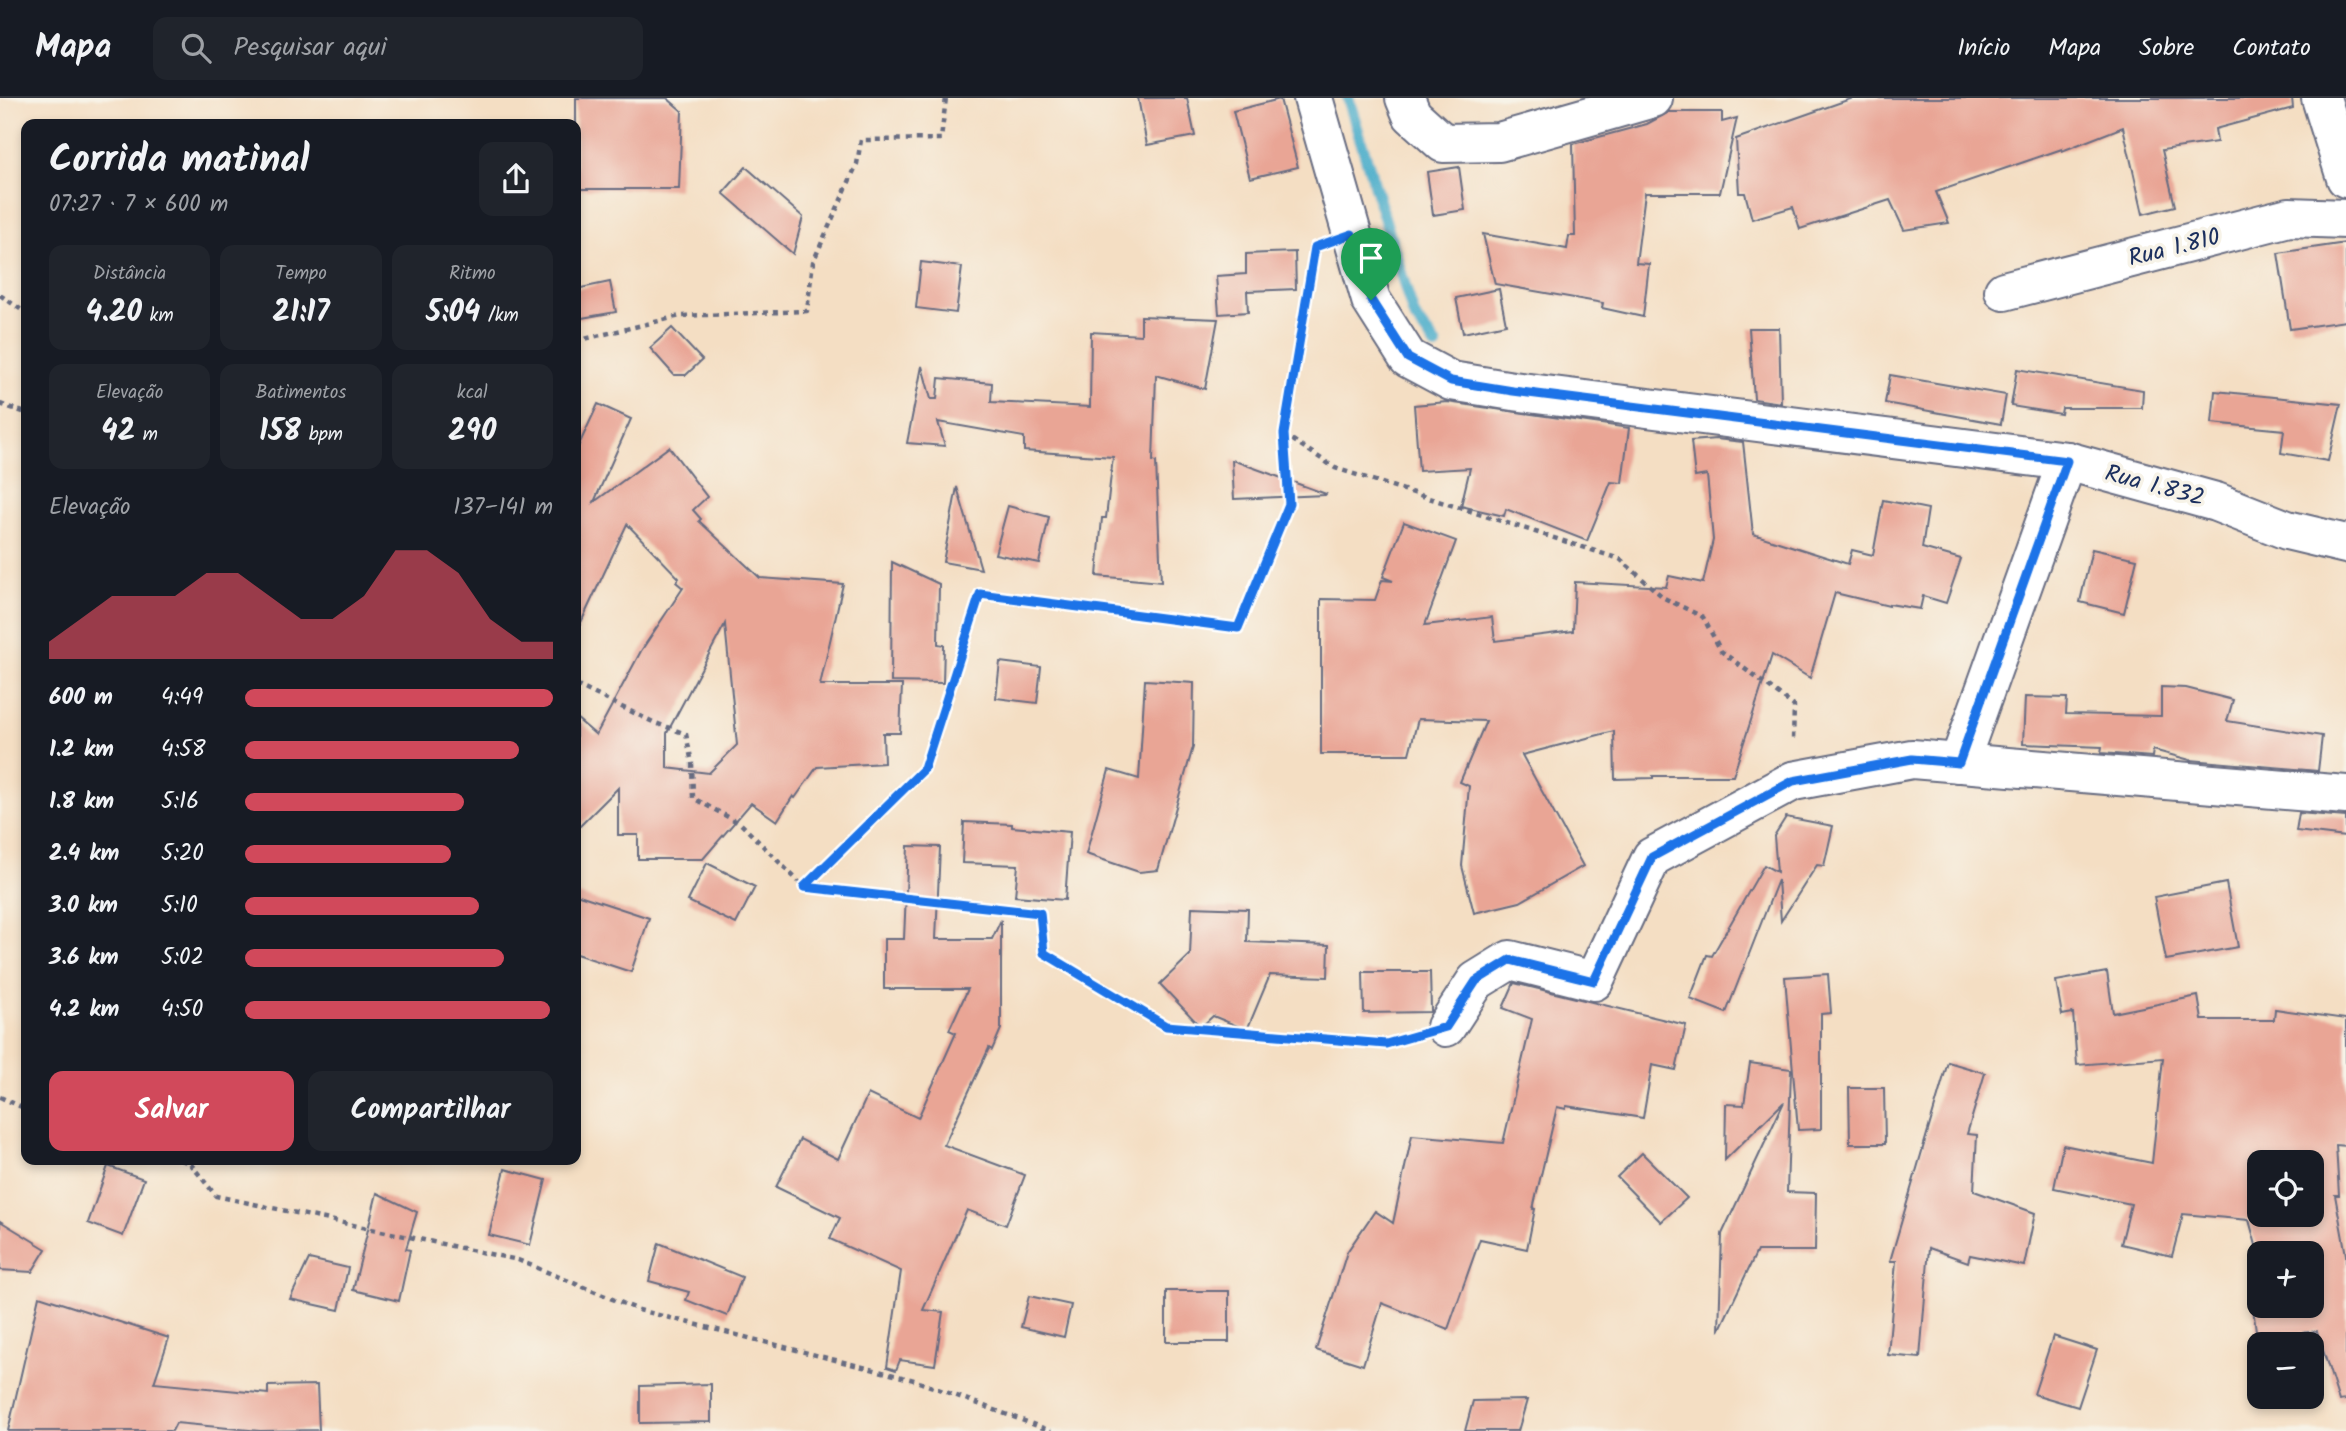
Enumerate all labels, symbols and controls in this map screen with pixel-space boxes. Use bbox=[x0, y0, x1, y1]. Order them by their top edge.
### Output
search box bbox=[153, 17, 643, 80]
text: Mapa bbox=[35, 22, 111, 75]
text: Pesquisar aqui bbox=[233, 27, 387, 69]
icon: search bbox=[177, 29, 215, 67]
text: Início bbox=[1957, 29, 2010, 68]
text: Mapa bbox=[2048, 29, 2101, 68]
text: Sobre bbox=[2139, 29, 2194, 68]
text: Contato bbox=[2232, 29, 2311, 68]
text: Corrida matinal bbox=[49, 131, 310, 191]
button: share bbox=[479, 142, 553, 216]
text: 07:27 · 7 × 600 m bbox=[49, 187, 228, 223]
street label: Rua 1.810 bbox=[2124, 218, 2225, 279]
pin bbox=[1341, 228, 1401, 300]
icon: arrive bbox=[1352, 239, 1390, 277]
text: Distância bbox=[93, 259, 166, 289]
text: Tempo bbox=[275, 259, 327, 289]
text: Ritmo bbox=[449, 259, 496, 289]
text: 4.20 bbox=[86, 289, 142, 337]
text: 21:17 bbox=[272, 289, 330, 337]
text: 5:04 bbox=[426, 289, 480, 337]
text: km bbox=[142, 301, 174, 331]
text: /km bbox=[480, 301, 519, 331]
text: Elevação bbox=[96, 378, 163, 408]
text: Batimentos bbox=[256, 378, 346, 408]
text: kcal bbox=[457, 378, 488, 408]
text: 42 bbox=[101, 408, 135, 456]
text: 158 bbox=[259, 408, 301, 456]
text: 290 bbox=[448, 408, 496, 456]
text: m bbox=[135, 420, 158, 450]
text: bpm bbox=[301, 420, 343, 450]
street label: Rua 1.832 bbox=[2100, 454, 2209, 518]
text: Elevação bbox=[49, 490, 131, 526]
text: 137–141 m bbox=[453, 490, 553, 526]
text: 600 m bbox=[49, 680, 113, 716]
text: 4:49 bbox=[161, 680, 203, 716]
text: 1.2 km bbox=[49, 732, 114, 768]
text: 4:58 bbox=[161, 732, 206, 768]
text: 1.8 km bbox=[49, 784, 114, 820]
text: 5:16 bbox=[161, 784, 199, 820]
text: 2.4 km bbox=[49, 836, 119, 872]
text: 5:20 bbox=[161, 836, 204, 872]
text: 3.0 km bbox=[49, 888, 118, 924]
text: 5:10 bbox=[161, 888, 198, 924]
text: 3.6 km bbox=[49, 940, 119, 976]
text: 5:02 bbox=[161, 940, 204, 976]
text: 4.2 km bbox=[49, 992, 119, 1028]
text: 4:50 bbox=[161, 992, 203, 1028]
button: Salvar bbox=[49, 1071, 294, 1151]
button: Compartilhar bbox=[308, 1071, 553, 1151]
map controls bbox=[2247, 1150, 2324, 1409]
button: locate bbox=[2247, 1150, 2324, 1227]
button: + bbox=[2247, 1241, 2324, 1318]
button: − bbox=[2247, 1332, 2324, 1409]

